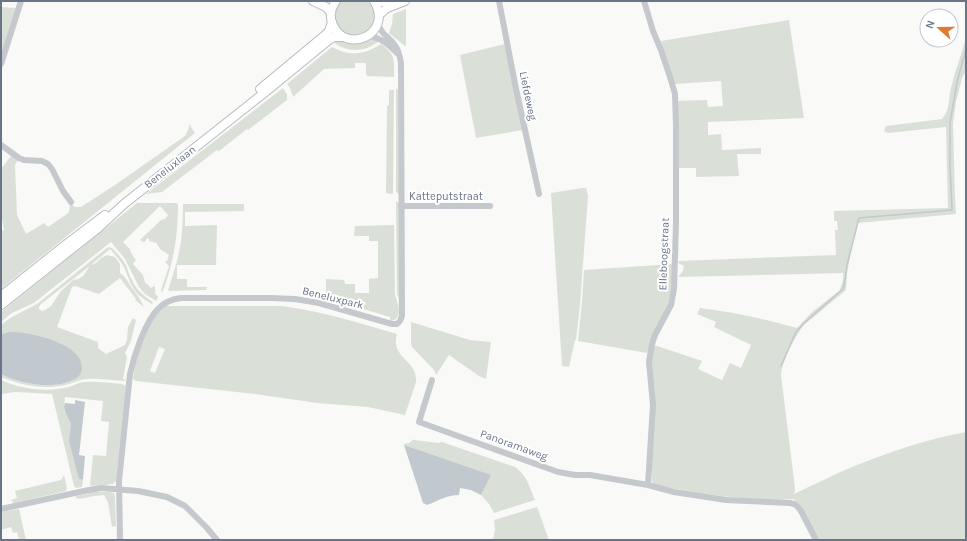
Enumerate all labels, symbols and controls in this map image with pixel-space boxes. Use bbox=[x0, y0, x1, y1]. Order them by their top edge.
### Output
north arrow bbox=[919, 8, 959, 48]
text: N bbox=[923, 19, 938, 31]
street label: Liefdeweg bbox=[516, 70, 540, 122]
street label: Beneluxlaan bbox=[142, 143, 198, 191]
street label: Katteputstraat bbox=[409, 190, 483, 203]
street label: Elleboogstraat bbox=[656, 217, 672, 291]
street label: Beneluxpark bbox=[301, 284, 365, 312]
street label: Panoramaweg bbox=[478, 427, 550, 464]

